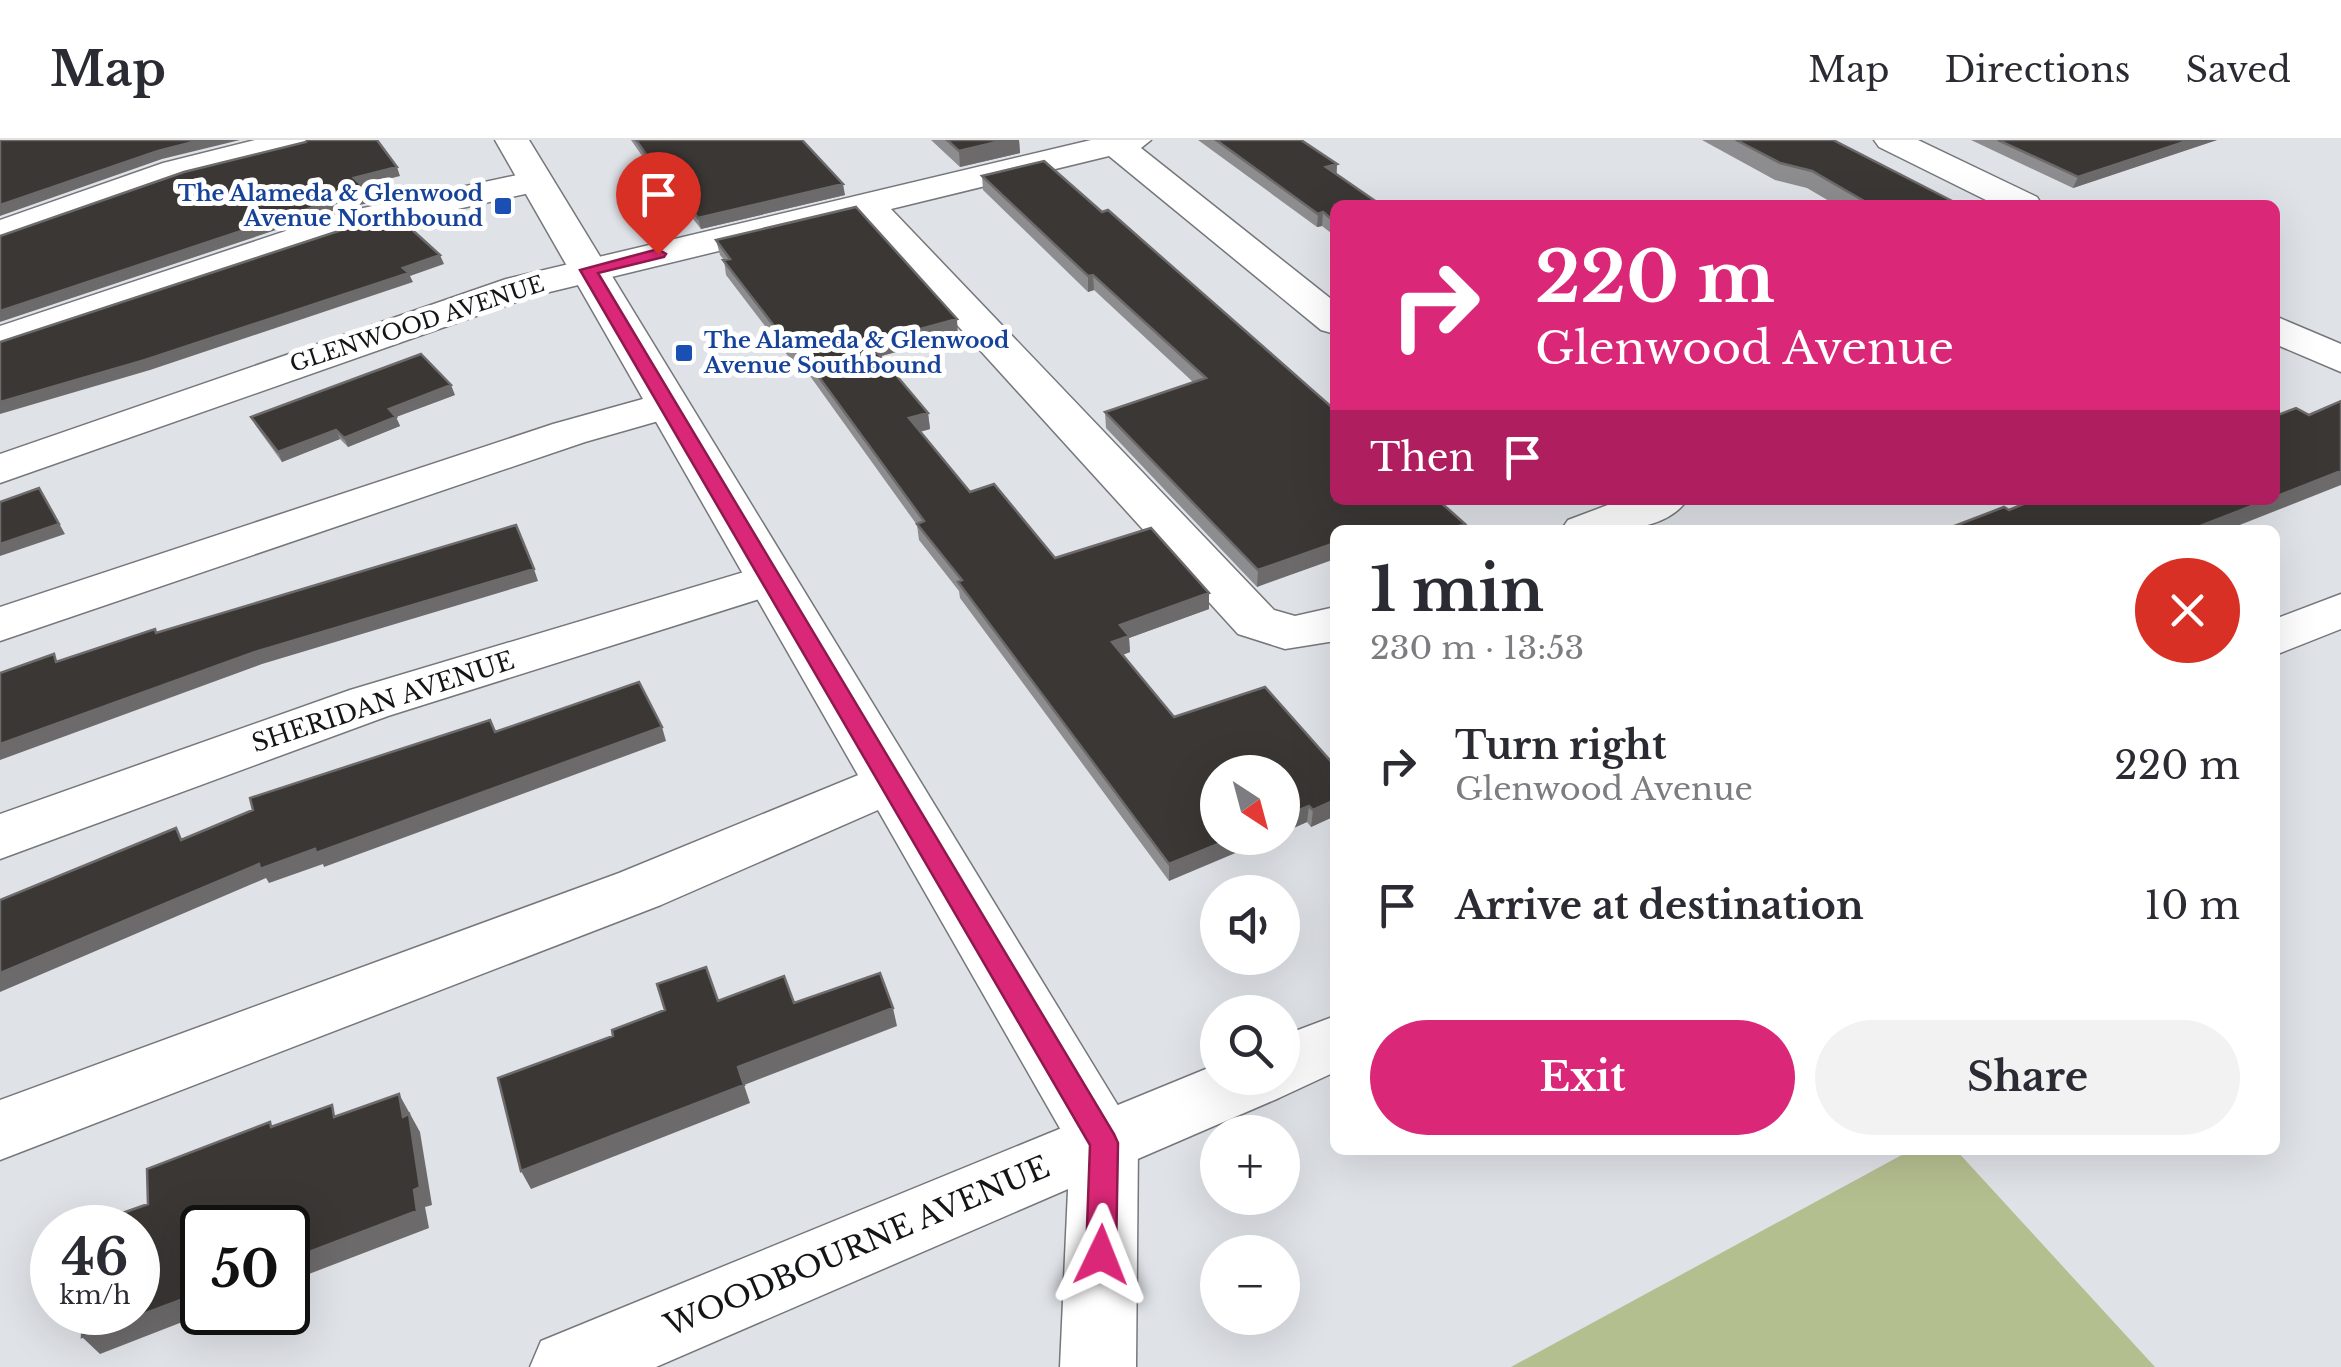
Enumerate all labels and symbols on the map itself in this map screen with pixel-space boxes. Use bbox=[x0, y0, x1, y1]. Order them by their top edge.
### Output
pin bbox=[616, 152, 701, 255]
place label: The Alameda & Glenwood Avenue Northbound bbox=[178, 180, 483, 232]
marker: The Alameda & Glenwood Avenue Northbound bbox=[492, 195, 514, 217]
street label: GLENWOOD AVENUE bbox=[286, 270, 548, 378]
place label: The Alameda & Glenwood Avenue Southbound bbox=[703, 327, 1009, 379]
marker: The Alameda & Glenwood Avenue Southbound bbox=[673, 342, 695, 364]
street label: SHERIDAN AVENUE bbox=[248, 645, 518, 759]
north arrow bbox=[1200, 755, 1300, 855]
street label: WOODBOURNE AVENUE bbox=[658, 1148, 1055, 1344]
position arrow bbox=[1049, 1203, 1153, 1307]
speed limit sign: 50 bbox=[180, 1205, 310, 1335]

